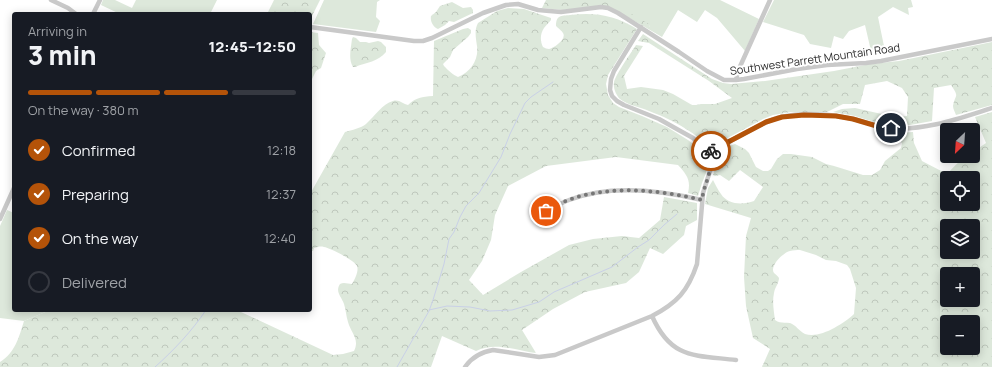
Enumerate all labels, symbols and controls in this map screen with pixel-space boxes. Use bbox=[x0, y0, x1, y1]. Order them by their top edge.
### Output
text: Arriving in bbox=[28, 22, 87, 40]
text: 12:45–12:50 bbox=[208, 36, 296, 57]
text: 3 min bbox=[28, 37, 97, 73]
street label: Southwest Parrett Mountain Road bbox=[729, 39, 901, 78]
text: On the way · 380 m bbox=[28, 101, 139, 119]
pin bbox=[874, 111, 908, 145]
icon: home bbox=[880, 117, 902, 139]
north arrow bbox=[940, 123, 980, 163]
map controls bbox=[940, 123, 980, 355]
courier bbox=[691, 131, 731, 171]
icon: check bbox=[28, 139, 50, 161]
text: Confirmed bbox=[62, 140, 135, 161]
icon: bike bbox=[700, 140, 722, 162]
text: 12:18 bbox=[267, 141, 296, 159]
button: locate bbox=[940, 171, 980, 211]
icon: check bbox=[28, 183, 50, 205]
text: Preparing bbox=[62, 184, 129, 205]
text: 12:37 bbox=[266, 185, 296, 203]
pin bbox=[529, 194, 563, 228]
icon: bag bbox=[535, 200, 557, 222]
button: layers bbox=[940, 219, 980, 259]
icon: check bbox=[28, 227, 50, 249]
text: On the way bbox=[62, 228, 138, 249]
text: 12:40 bbox=[264, 229, 296, 247]
button: + bbox=[940, 267, 980, 307]
text: Delivered bbox=[62, 272, 127, 293]
button: − bbox=[940, 315, 980, 355]

